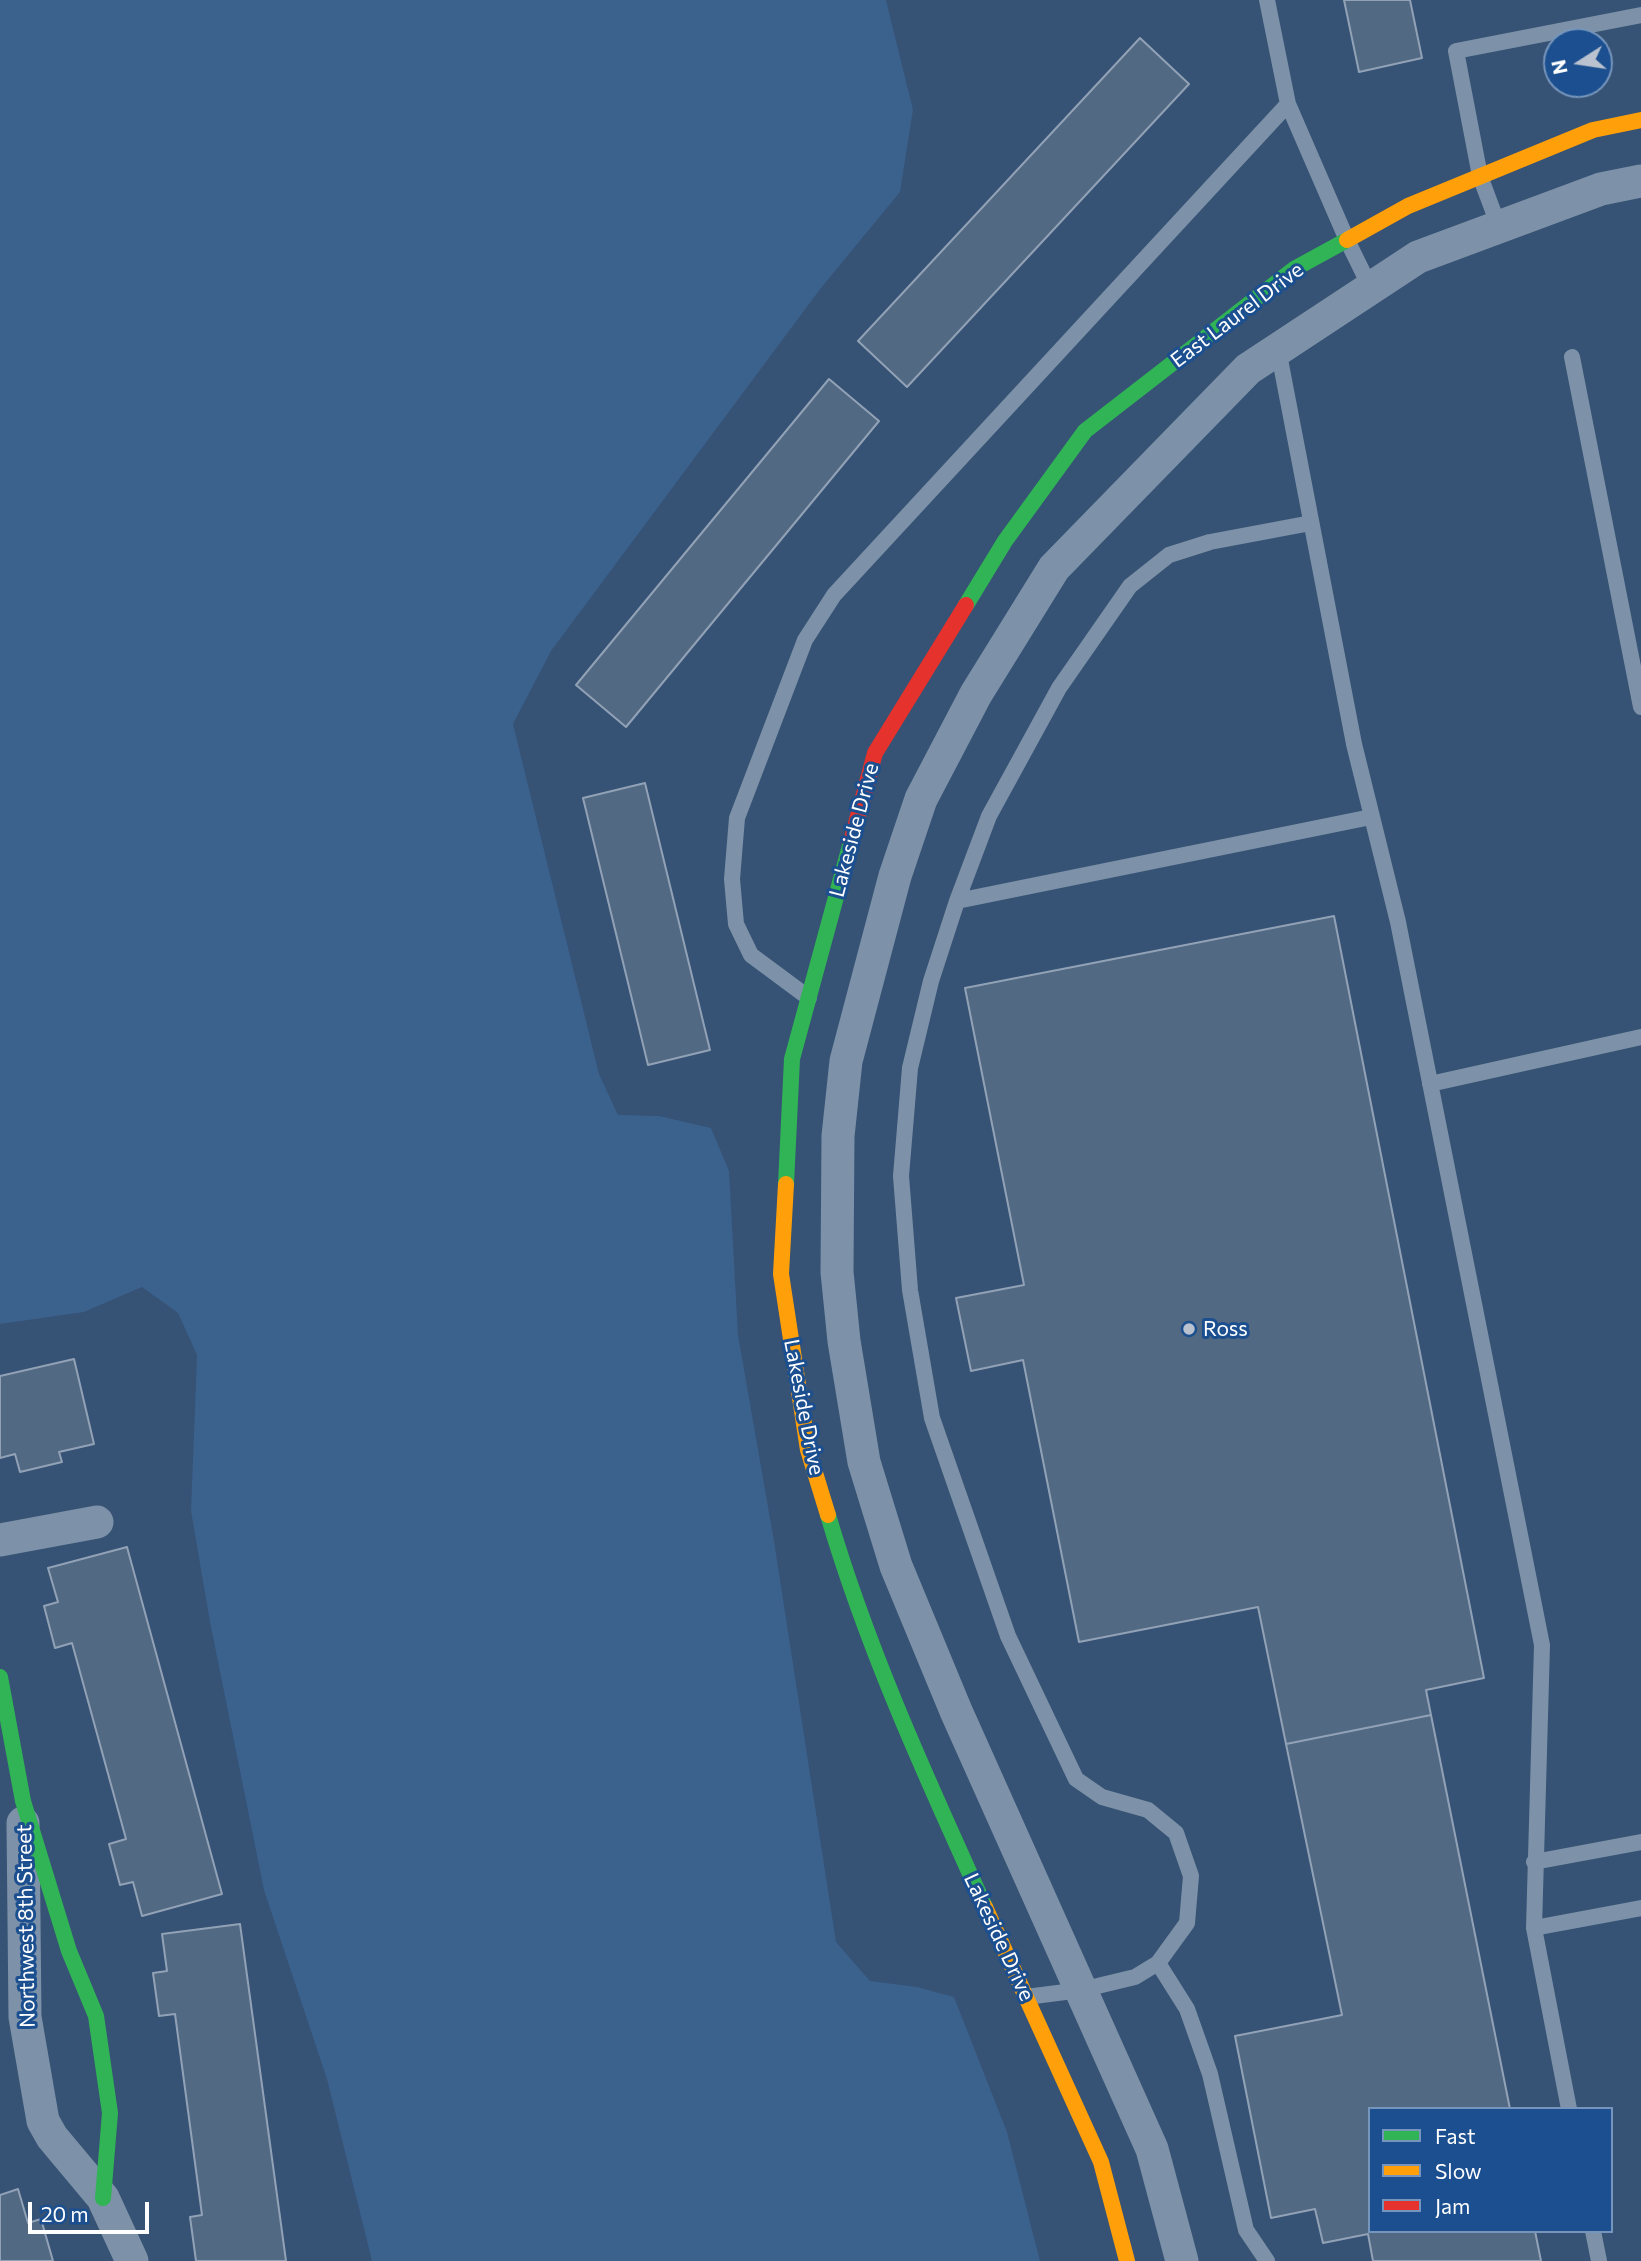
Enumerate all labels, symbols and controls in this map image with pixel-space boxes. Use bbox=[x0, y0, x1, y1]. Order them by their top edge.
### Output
north arrow bbox=[1543, 28, 1613, 98]
text: N bbox=[1546, 58, 1572, 76]
street label: East Laurel Drive bbox=[1166, 257, 1308, 373]
street label: Lakeside Drive bbox=[824, 760, 884, 900]
place label: Ross bbox=[1203, 1316, 1248, 1342]
marker: Ross bbox=[1181, 1321, 1197, 1337]
street label: Lakeside Drive bbox=[778, 1337, 830, 1477]
street label: Northwest 8th Street bbox=[12, 1824, 40, 2028]
street label: Lakeside Drive bbox=[958, 1869, 1040, 2005]
legend bbox=[1368, 2107, 1613, 2233]
text: Fast bbox=[1435, 2123, 1476, 2148]
text: Slow bbox=[1435, 2158, 1482, 2183]
scale bar bbox=[32, 2188, 152, 2232]
text: Jam bbox=[1435, 2193, 1470, 2218]
text: 20 m bbox=[41, 2201, 89, 2226]

